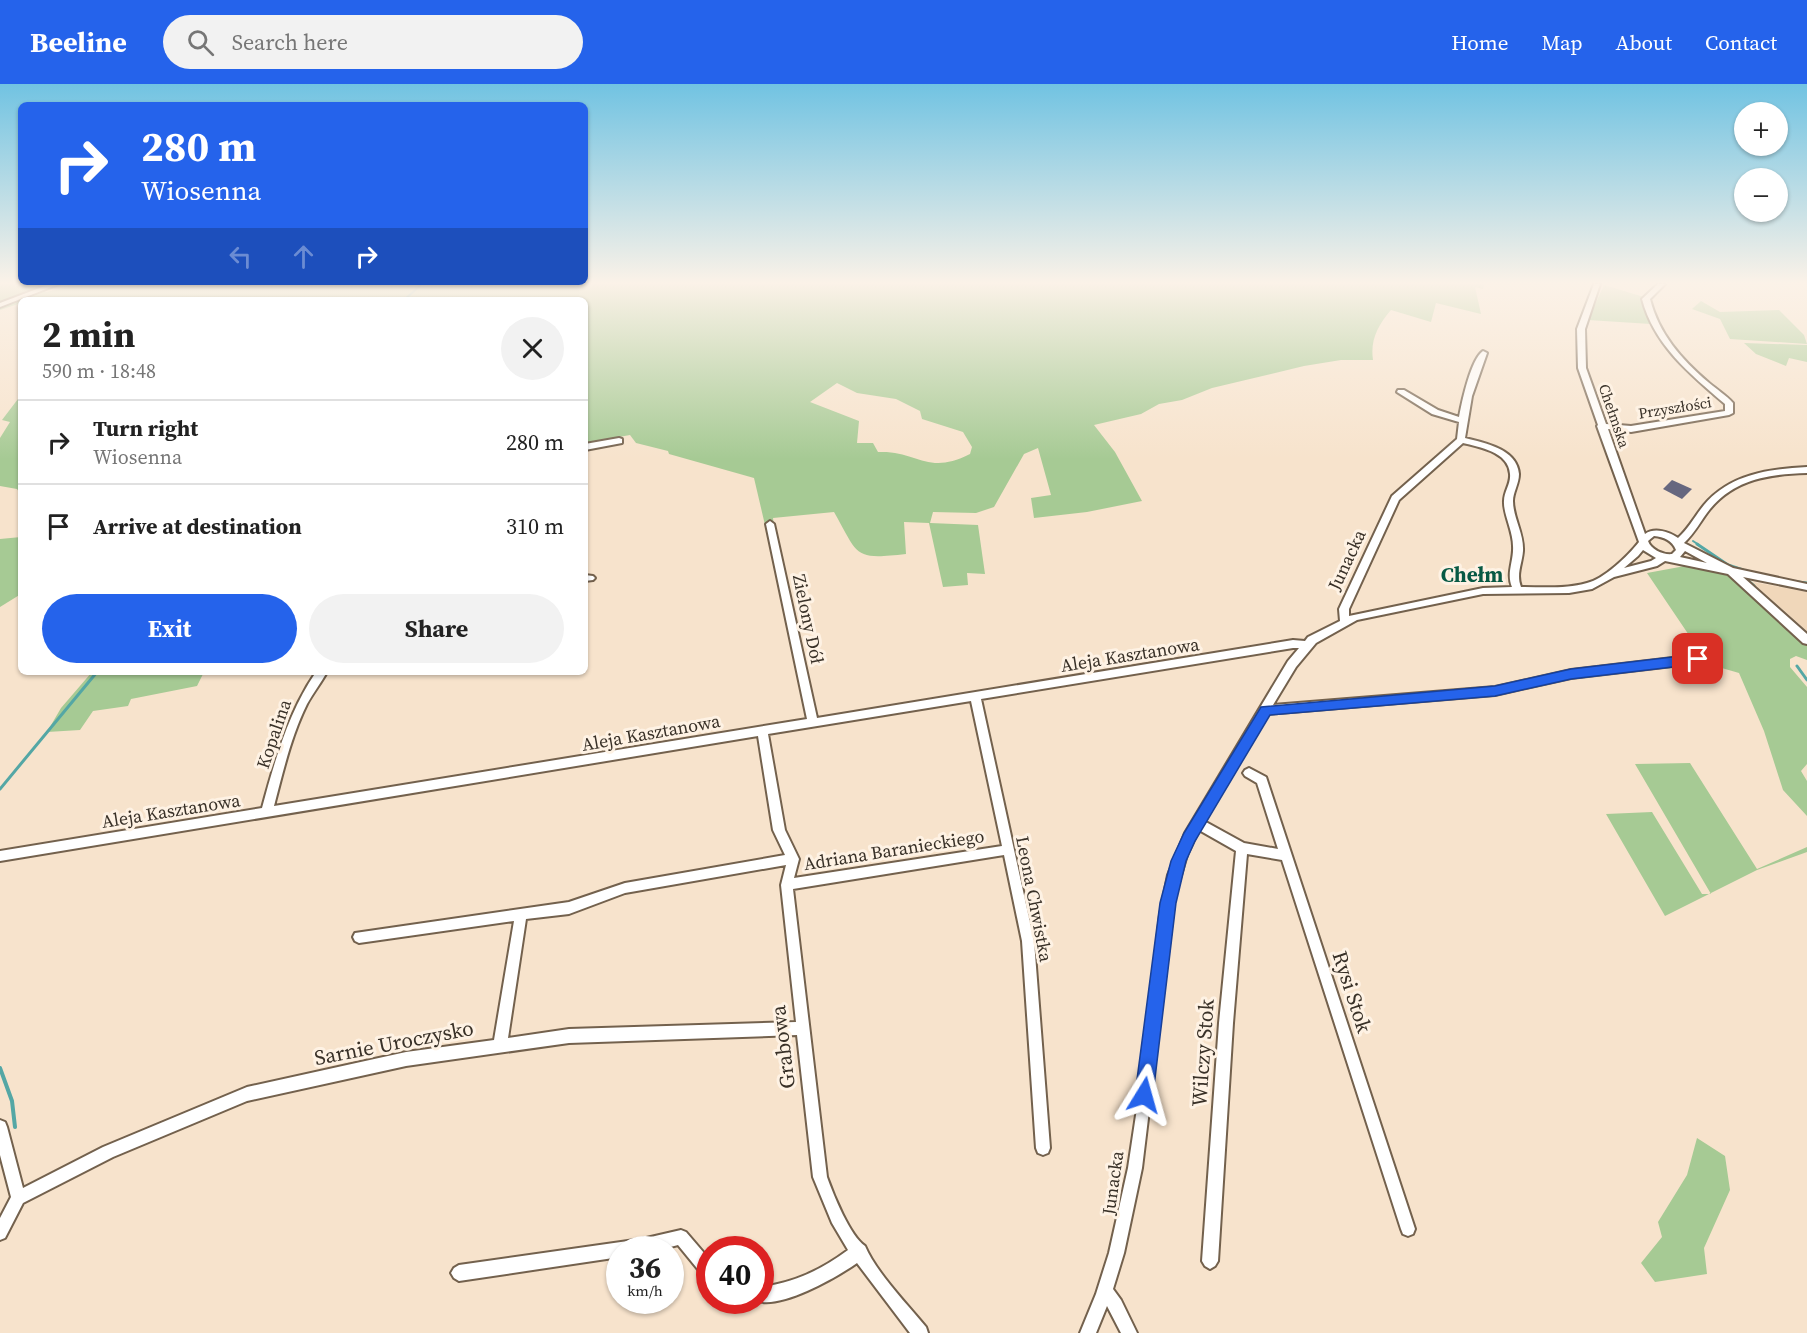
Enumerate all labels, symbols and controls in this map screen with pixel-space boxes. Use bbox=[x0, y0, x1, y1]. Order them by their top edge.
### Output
search box bbox=[163, 15, 583, 69]
text: Beeline bbox=[30, 23, 127, 61]
icon: search bbox=[184, 26, 217, 59]
text: Search here bbox=[232, 27, 348, 57]
text: Home bbox=[1451, 28, 1509, 57]
text: Map bbox=[1542, 28, 1583, 57]
text: About bbox=[1616, 28, 1672, 57]
text: Contact bbox=[1705, 28, 1777, 57]
map controls bbox=[1734, 102, 1788, 222]
button: + bbox=[1734, 102, 1788, 156]
text: 280 m bbox=[141, 117, 256, 175]
icon: right bbox=[42, 126, 120, 204]
button: − bbox=[1734, 168, 1788, 222]
text: Wiosenna bbox=[141, 172, 261, 209]
icon: left bbox=[224, 240, 257, 273]
icon: ahead bbox=[287, 240, 320, 273]
icon: right bbox=[350, 240, 383, 273]
text: 2 min bbox=[42, 310, 135, 359]
button: close bbox=[501, 317, 564, 380]
text: 590 m · 18:48 bbox=[42, 357, 156, 385]
street label: Chełmska bbox=[1594, 381, 1635, 451]
street label: Przyszłości bbox=[1637, 391, 1713, 424]
text: Turn right bbox=[93, 413, 198, 443]
icon: right bbox=[42, 426, 75, 459]
text: 280 m bbox=[506, 427, 564, 457]
text: Wiosenna bbox=[93, 443, 182, 471]
icon: arrive bbox=[42, 510, 75, 543]
text: Arrive at destination bbox=[93, 511, 302, 541]
text: 310 m bbox=[506, 511, 564, 541]
street label: Junacka bbox=[1321, 525, 1372, 595]
district label: Chełm bbox=[1441, 560, 1503, 589]
street label: Zielony Dół bbox=[787, 572, 830, 666]
button: Exit bbox=[42, 594, 297, 663]
button: Share bbox=[309, 594, 564, 663]
street label: Aleja Kasztanowa bbox=[1059, 631, 1202, 678]
pin bbox=[1672, 633, 1723, 684]
icon: arrive bbox=[1681, 642, 1714, 675]
street label: Kopalina bbox=[250, 695, 297, 772]
street label: Aleja Kasztanowa bbox=[580, 708, 723, 757]
street label: Aleja Kasztanowa bbox=[100, 787, 243, 834]
street label: Adriana Baranieckiego bbox=[802, 823, 986, 876]
street label: Leona Chwistka bbox=[1010, 834, 1059, 965]
street label: Rysi Stok bbox=[1326, 947, 1379, 1037]
street label: Wilczy Stok bbox=[1184, 998, 1221, 1108]
street label: Grabowa bbox=[763, 1003, 802, 1090]
street label: Sarnie Uroczysko bbox=[312, 1013, 476, 1072]
position arrow bbox=[1112, 1063, 1176, 1127]
street label: Junacka bbox=[1096, 1149, 1129, 1218]
speed limit sign: 40 bbox=[696, 1236, 774, 1314]
text: 36 bbox=[629, 1247, 661, 1288]
text: km/h bbox=[627, 1280, 663, 1301]

